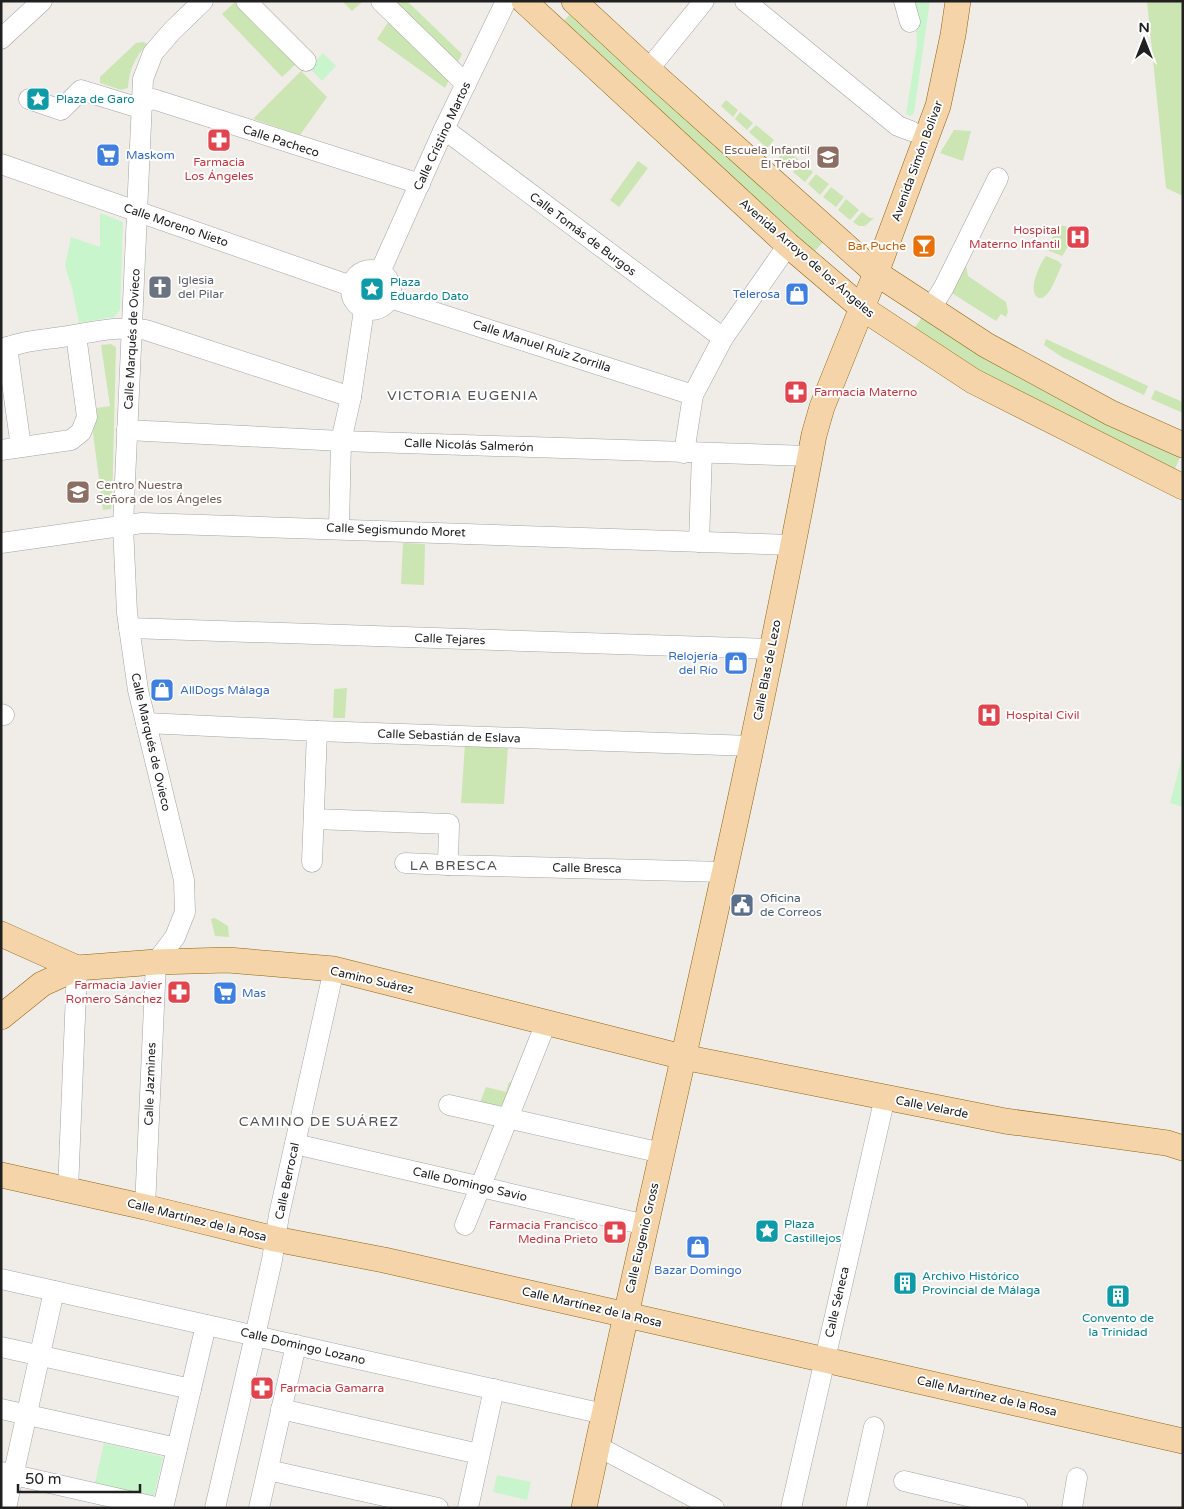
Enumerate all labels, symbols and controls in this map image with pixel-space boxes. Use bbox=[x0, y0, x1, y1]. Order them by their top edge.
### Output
north arrow bbox=[1119, 15, 1169, 65]
text: N bbox=[1138, 19, 1150, 36]
street label: Calle Cristino Martos bbox=[411, 79, 473, 193]
place icon: Plaza de Garo bbox=[25, 86, 51, 112]
place label: Plaza de Garo bbox=[56, 92, 135, 106]
street label: Avenida Simón Bolivar bbox=[889, 98, 946, 223]
street label: Calle Pacheco bbox=[241, 122, 321, 160]
pharmacy icon: Farmacia Los Ángeles bbox=[206, 127, 232, 153]
supermarket icon: Maskom bbox=[95, 142, 121, 168]
place label: Escuela Infantil El Trébol bbox=[724, 143, 810, 171]
school or university icon: Escuela Infantil El Trébol bbox=[815, 144, 841, 170]
place label: Maskom bbox=[126, 148, 175, 162]
place label: Farmacia Los Ángeles bbox=[184, 155, 254, 183]
street label: Calle Tomás de Burgos bbox=[527, 189, 639, 279]
street label: Avenida Arroyo de los Ángeles bbox=[737, 196, 877, 320]
street label: Calle Moreno Nieto bbox=[122, 201, 230, 249]
place label: Hospital Materno Infantil bbox=[969, 223, 1060, 251]
hospital icon: Hospital Materno Infantil bbox=[1065, 224, 1091, 250]
bar icon: Bar Puche bbox=[911, 233, 937, 259]
place label: Bar Puche bbox=[847, 239, 906, 253]
street label: Calle Marqués de Ovieco bbox=[121, 268, 143, 410]
place label: Iglesia del Pilar bbox=[178, 273, 224, 301]
church icon: Iglesia del Pilar bbox=[147, 274, 173, 300]
place label: Plaza Eduardo Dato bbox=[390, 275, 469, 303]
place icon: Plaza Eduardo Dato bbox=[359, 276, 385, 302]
shop icon: Telerosa bbox=[784, 281, 810, 307]
place label: Telerosa bbox=[733, 287, 780, 301]
street label: Calle Manuel Ruiz Zorrilla bbox=[471, 317, 613, 375]
pharmacy icon: Farmacia Materno bbox=[783, 379, 809, 405]
place label: Farmacia Materno bbox=[814, 385, 917, 399]
district label: VICTORIA EUGENIA bbox=[387, 387, 539, 404]
street label: Calle Nicolás Salmerón bbox=[404, 436, 534, 454]
place label: Centro Nuestra Señora de los Ángeles bbox=[96, 478, 222, 506]
school or university icon: Centro Nuestra Señora de los Ángeles bbox=[65, 479, 91, 505]
street label: Calle Segismundo Moret bbox=[326, 521, 466, 539]
street label: Calle Blas de Lezo bbox=[750, 618, 784, 722]
street label: Calle Tejares bbox=[414, 631, 486, 647]
place label: Relojería del Río bbox=[668, 649, 718, 677]
shop icon: Relojería del Río bbox=[723, 650, 749, 676]
street label: Calle Marqués de Ovieco bbox=[128, 672, 174, 812]
shop icon: AllDogs Málaga bbox=[149, 677, 175, 703]
place label: AllDogs Málaga bbox=[180, 683, 270, 697]
hospital icon: Hospital Civil bbox=[976, 702, 1002, 728]
place label: Hospital Civil bbox=[1006, 708, 1080, 722]
street label: Calle Sebastián de Eslava bbox=[377, 727, 521, 745]
district label: LA BRESCA bbox=[410, 857, 498, 874]
street label: Calle Bresca bbox=[552, 860, 622, 876]
place label: Oficina de Correos bbox=[760, 891, 822, 919]
public building icon: Oficina de Correos bbox=[729, 892, 755, 918]
street label: Camino Suárez bbox=[329, 964, 415, 996]
place label: Farmacia Javier Romero Sánchez bbox=[66, 978, 162, 1006]
pharmacy icon: Farmacia Javier Romero Sánchez bbox=[166, 979, 192, 1005]
supermarket icon: Mas bbox=[212, 980, 238, 1006]
place label: Mas bbox=[242, 986, 266, 1000]
street label: Calle Jazmines bbox=[142, 1042, 158, 1126]
street label: Calle Velarde bbox=[894, 1093, 970, 1121]
district label: CAMINO DE SUÁREZ bbox=[239, 1113, 399, 1130]
street label: Calle Berrocal bbox=[272, 1141, 302, 1221]
street label: Calle Domingo Savio bbox=[411, 1164, 529, 1204]
street label: Calle Eugenio Gross bbox=[622, 1181, 662, 1295]
street label: Calle Martínez de la Rosa bbox=[126, 1196, 268, 1244]
place label: Plaza Castillejos bbox=[784, 1217, 841, 1245]
place label: Farmacia Francisco Medina Prieto bbox=[489, 1218, 598, 1246]
place icon: Plaza Castillejos bbox=[754, 1218, 780, 1244]
pharmacy icon: Farmacia Francisco Medina Prieto bbox=[602, 1219, 628, 1245]
shop icon: Bazar Domingo bbox=[685, 1234, 711, 1260]
place label: Bazar Domingo bbox=[654, 1263, 742, 1277]
street label: Calle Séneca bbox=[822, 1265, 852, 1339]
place label: Archivo Histórico Provincial de Málaga bbox=[922, 1269, 1040, 1297]
building icon: Archivo Histórico Provincial de Málaga bbox=[892, 1270, 918, 1296]
building icon: Convento de la Trinidad bbox=[1105, 1283, 1131, 1309]
street label: Calle Martínez de la Rosa bbox=[521, 1284, 663, 1330]
place label: Convento de la Trinidad bbox=[1082, 1311, 1154, 1339]
street label: Calle Domingo Lozano bbox=[239, 1325, 367, 1367]
street label: Calle Martínez de la Rosa bbox=[916, 1373, 1058, 1419]
pharmacy icon: Farmacia Gamarra bbox=[249, 1375, 275, 1401]
place label: Farmacia Gamarra bbox=[280, 1381, 384, 1395]
scale bar bbox=[18, 1462, 140, 1494]
text: 50 m bbox=[25, 1470, 62, 1488]

